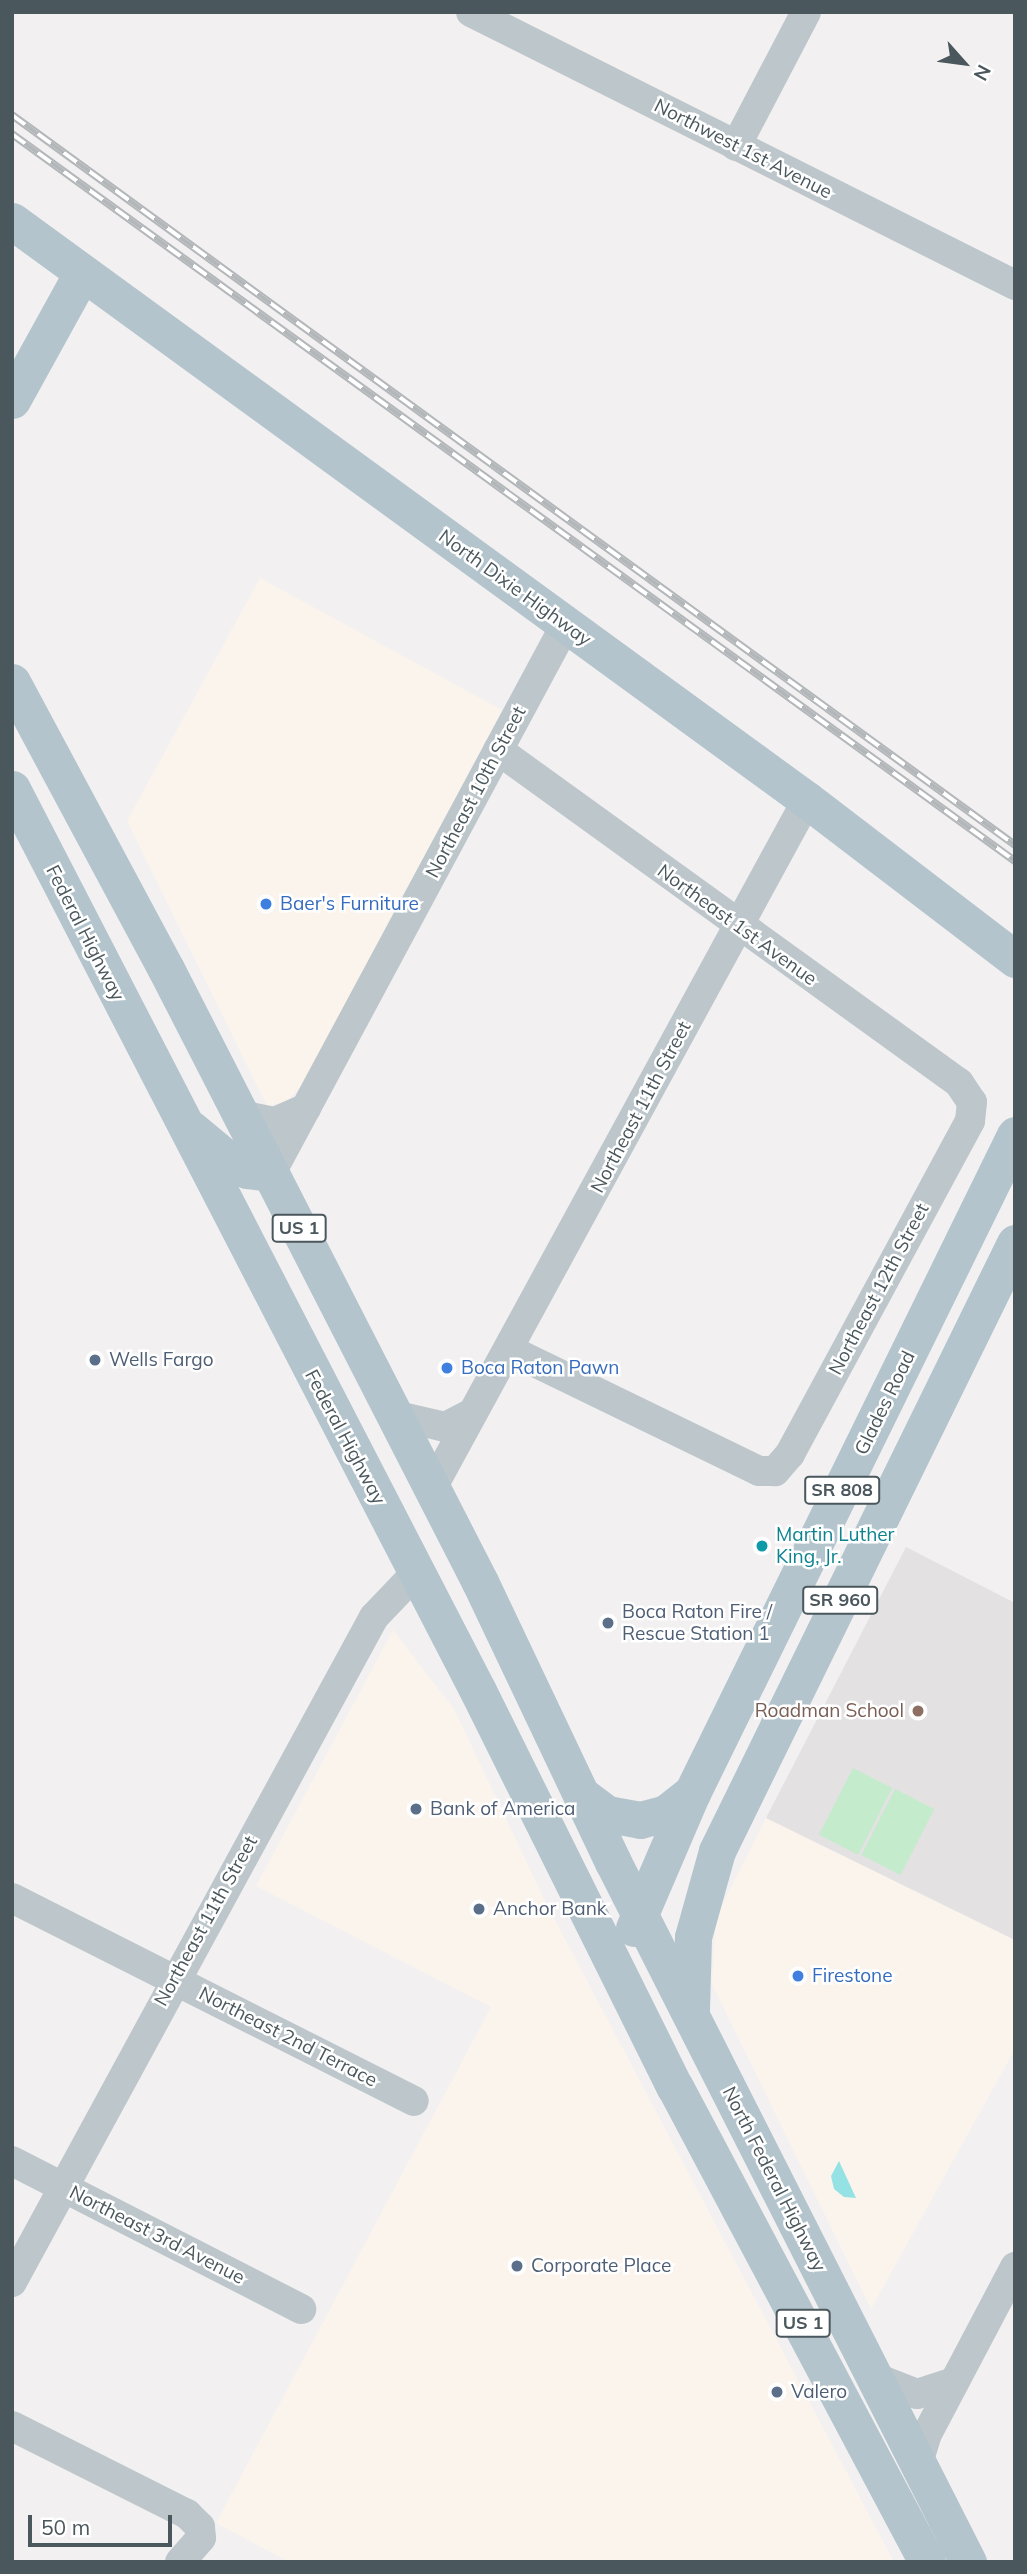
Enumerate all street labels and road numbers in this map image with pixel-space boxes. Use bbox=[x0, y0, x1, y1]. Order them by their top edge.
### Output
street label: Northwest 1st Avenue bbox=[650, 94, 836, 204]
street label: North Dixie Highway bbox=[434, 525, 596, 651]
street label: Northeast 10th Street bbox=[421, 702, 531, 882]
street label: Northeast 1st Avenue bbox=[653, 860, 821, 990]
street label: Federal Highway bbox=[41, 861, 129, 1005]
street label: Northeast 11th Street bbox=[586, 1017, 696, 1197]
street label: Northeast 12th Street bbox=[824, 1199, 934, 1379]
road number: US 1 bbox=[271, 1213, 327, 1242]
street label: Glades Road bbox=[850, 1347, 920, 1459]
street label: Federal Highway bbox=[300, 1366, 390, 1508]
road number: SR 808 bbox=[804, 1476, 880, 1504]
road number: SR 960 bbox=[802, 1586, 878, 1615]
street label: Northeast 11th Street bbox=[150, 1832, 262, 2010]
street label: Northeast 2nd Terrace bbox=[195, 1982, 381, 2092]
street label: North Federal Highway bbox=[717, 2083, 831, 2275]
street label: Northeast 3rd Avenue bbox=[66, 2181, 248, 2289]
road number: US 1 bbox=[775, 2308, 831, 2337]

